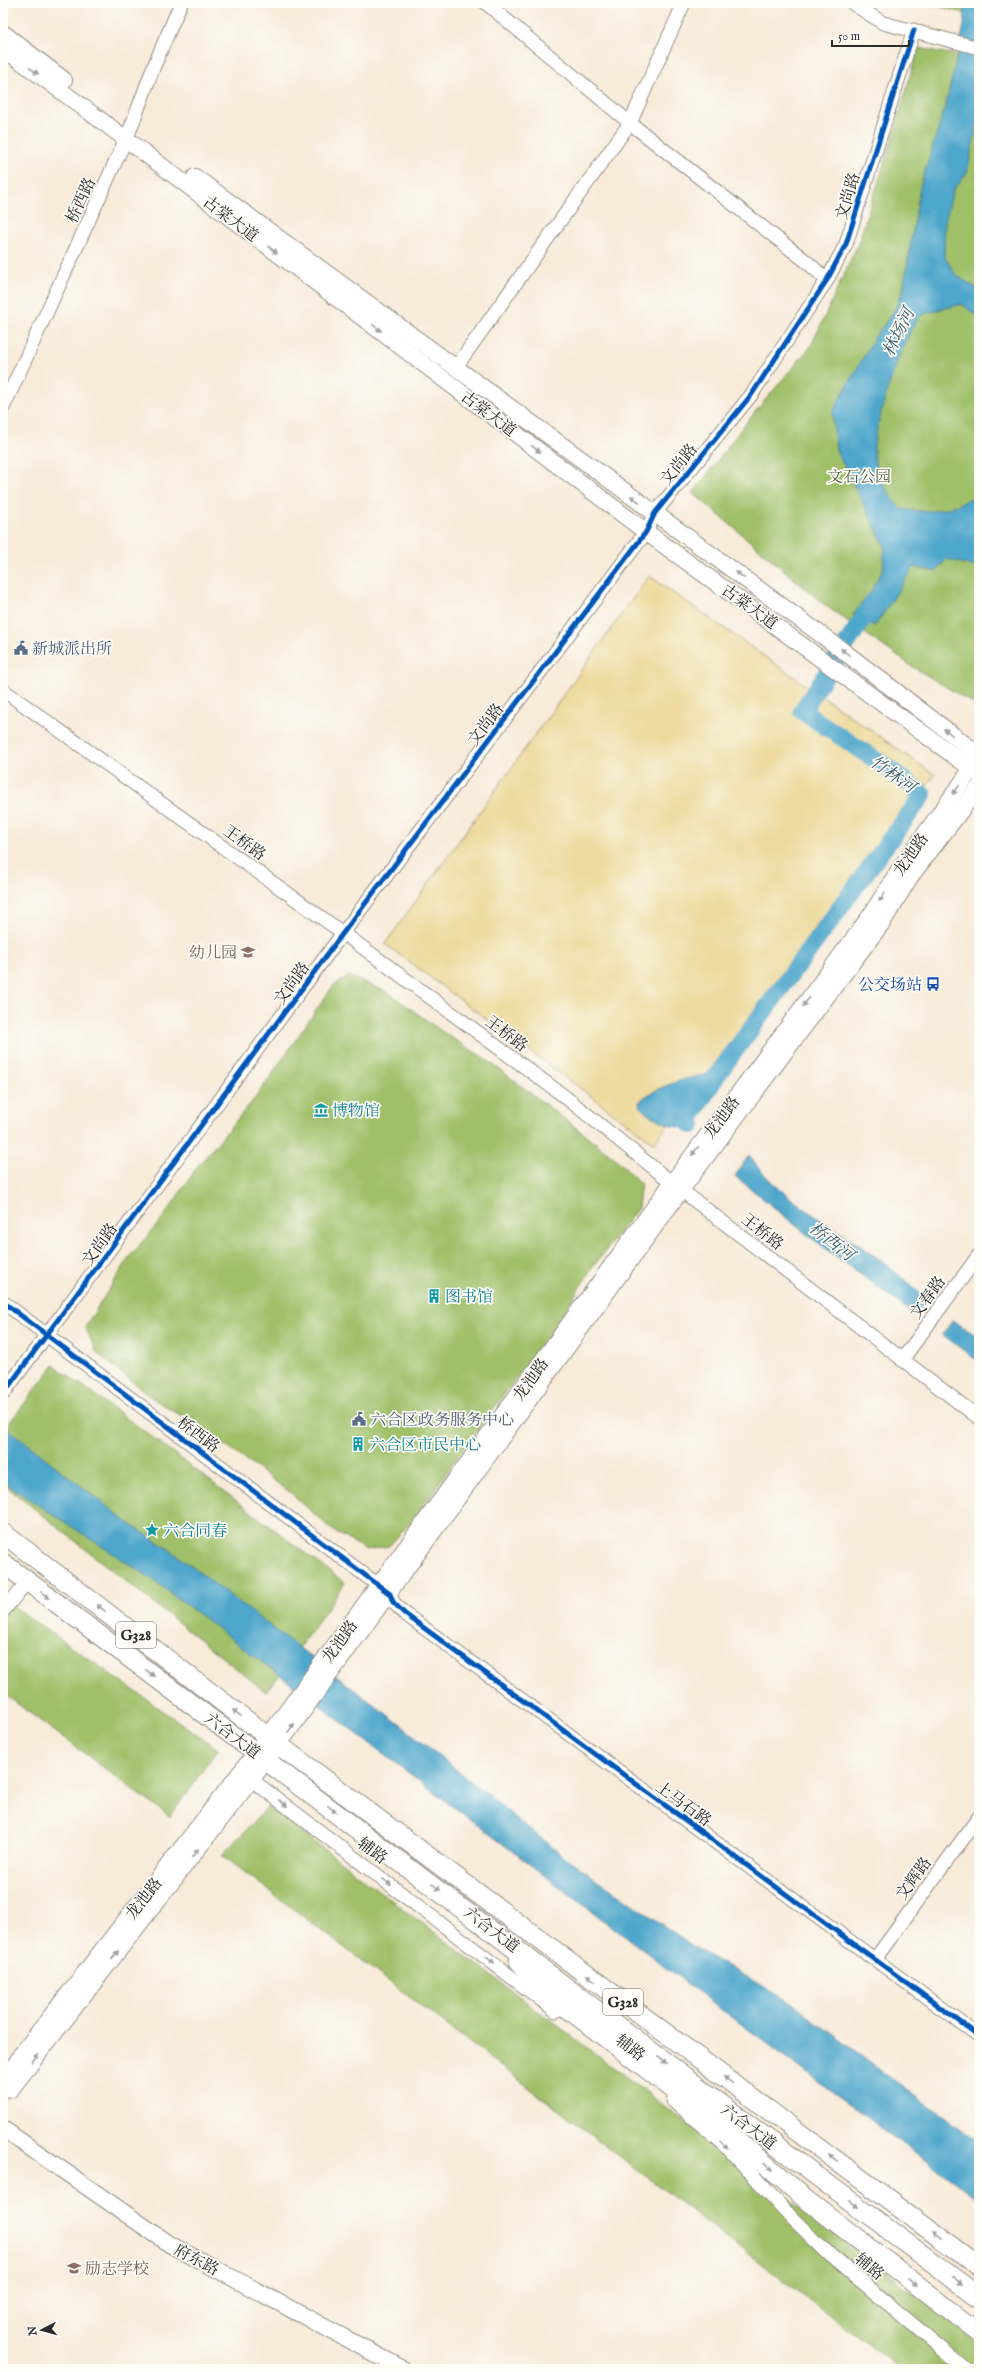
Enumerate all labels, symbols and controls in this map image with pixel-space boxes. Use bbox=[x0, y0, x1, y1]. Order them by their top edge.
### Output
scale bar bbox=[832, 22, 909, 48]
text: 50 m bbox=[838, 29, 860, 44]
one-way arrow bbox=[29, 67, 40, 75]
street label: 文尚路 bbox=[832, 171, 865, 222]
street label: 桥西路 bbox=[63, 175, 101, 227]
street label: 古棠大道 bbox=[198, 192, 261, 247]
one-way arrow bbox=[268, 245, 279, 254]
water label: 林场河 bbox=[879, 302, 921, 360]
one-way arrow bbox=[371, 324, 382, 332]
street label: 古棠大道 bbox=[456, 387, 519, 442]
street label: 文尚路 bbox=[657, 440, 702, 490]
one-way arrow bbox=[531, 444, 542, 453]
park label: 文石公园 bbox=[827, 468, 891, 488]
one-way arrow bbox=[630, 495, 641, 503]
one-way arrow bbox=[735, 571, 746, 579]
street label: 古棠大道 bbox=[717, 581, 781, 635]
public building icon: 新城派出所 bbox=[13, 640, 29, 656]
place label: 新城派出所 bbox=[32, 640, 112, 660]
one-way arrow bbox=[840, 648, 851, 656]
street label: 文尚路 bbox=[464, 700, 509, 750]
one-way arrow bbox=[943, 727, 954, 736]
water label: 竹林河 bbox=[865, 752, 922, 800]
one-way arrow bbox=[952, 785, 960, 796]
street label: 王桥路 bbox=[219, 821, 269, 866]
street label: 龙池路 bbox=[890, 830, 934, 881]
one-way arrow bbox=[878, 892, 886, 902]
place label: 幼儿园 bbox=[189, 944, 237, 964]
school or university icon: 幼儿园 bbox=[240, 944, 256, 960]
street label: 文尚路 bbox=[270, 959, 315, 1009]
place label: 公交场站 bbox=[858, 976, 922, 996]
bus stop icon: 公交场站 bbox=[925, 976, 941, 992]
one-way arrow bbox=[802, 997, 810, 1008]
street label: 王桥路 bbox=[481, 1012, 531, 1057]
street label: 龙池路 bbox=[700, 1093, 745, 1143]
museum icon: 博物馆 bbox=[313, 1102, 329, 1118]
place label: 博物馆 bbox=[332, 1102, 380, 1122]
one-way arrow bbox=[691, 1146, 699, 1157]
street label: 王桥路 bbox=[737, 1210, 787, 1255]
water label: 桥西河 bbox=[805, 1218, 860, 1268]
street label: 文尚路 bbox=[78, 1220, 123, 1270]
street label: 文春路 bbox=[906, 1273, 951, 1323]
building icon: 图书馆 bbox=[426, 1288, 442, 1304]
place label: 图书馆 bbox=[445, 1288, 493, 1308]
street label: 龙池路 bbox=[509, 1355, 554, 1405]
public building icon: 六合区政务服务中心 bbox=[351, 1411, 367, 1427]
place label: 六合区政务服务中心 bbox=[370, 1411, 514, 1431]
street label: 桥西路 bbox=[173, 1413, 223, 1458]
building icon: 六合区市民中心 bbox=[350, 1436, 366, 1452]
place label: 六合区市民中心 bbox=[369, 1436, 481, 1456]
place icon: 六合同春 bbox=[144, 1522, 160, 1538]
place label: 六合同春 bbox=[163, 1522, 227, 1542]
one-way arrow bbox=[40, 1591, 51, 1599]
one-way arrow bbox=[96, 1605, 106, 1613]
street label: 龙池路 bbox=[318, 1617, 363, 1667]
road number: G328 bbox=[116, 1622, 156, 1648]
one-way arrow bbox=[144, 1669, 155, 1677]
street label: 六合大道 bbox=[200, 1709, 263, 1764]
one-way arrow bbox=[232, 1709, 243, 1717]
one-way arrow bbox=[287, 1722, 296, 1733]
street label: 上马石路 bbox=[651, 1778, 715, 1832]
one-way arrow bbox=[277, 1799, 288, 1808]
one-way arrow bbox=[327, 1805, 338, 1813]
street label: 辅路 bbox=[353, 1834, 391, 1869]
one-way arrow bbox=[191, 1847, 199, 1858]
street label: 文辉路 bbox=[892, 1854, 937, 1904]
street label: 龙池路 bbox=[122, 1874, 167, 1924]
one-way arrow bbox=[381, 1877, 392, 1886]
one-way arrow bbox=[431, 1883, 441, 1891]
street label: 六合大道 bbox=[459, 1903, 522, 1958]
one-way arrow bbox=[111, 1950, 120, 1961]
one-way arrow bbox=[485, 1956, 496, 1964]
one-way arrow bbox=[585, 1973, 596, 1982]
road number: G328 bbox=[603, 1989, 643, 2015]
street label: 辅路 bbox=[611, 2031, 649, 2066]
one-way arrow bbox=[31, 2053, 40, 2064]
one-way arrow bbox=[656, 2056, 667, 2064]
one-way arrow bbox=[723, 2076, 734, 2085]
street label: 六合大道 bbox=[716, 2100, 779, 2155]
one-way arrow bbox=[719, 2140, 729, 2149]
one-way arrow bbox=[827, 2154, 838, 2162]
one-way arrow bbox=[763, 2163, 774, 2172]
one-way arrow bbox=[848, 2200, 859, 2208]
one-way arrow bbox=[932, 2231, 943, 2240]
street label: 府东路 bbox=[170, 2241, 222, 2281]
street label: 辅路 bbox=[850, 2250, 887, 2285]
school or university icon: 励志学校 bbox=[66, 2260, 82, 2276]
place label: 励志学校 bbox=[85, 2260, 149, 2280]
one-way arrow bbox=[953, 2277, 964, 2286]
one-way arrow bbox=[908, 2279, 919, 2288]
north arrow bbox=[22, 2310, 62, 2350]
text: N bbox=[26, 2325, 41, 2337]

